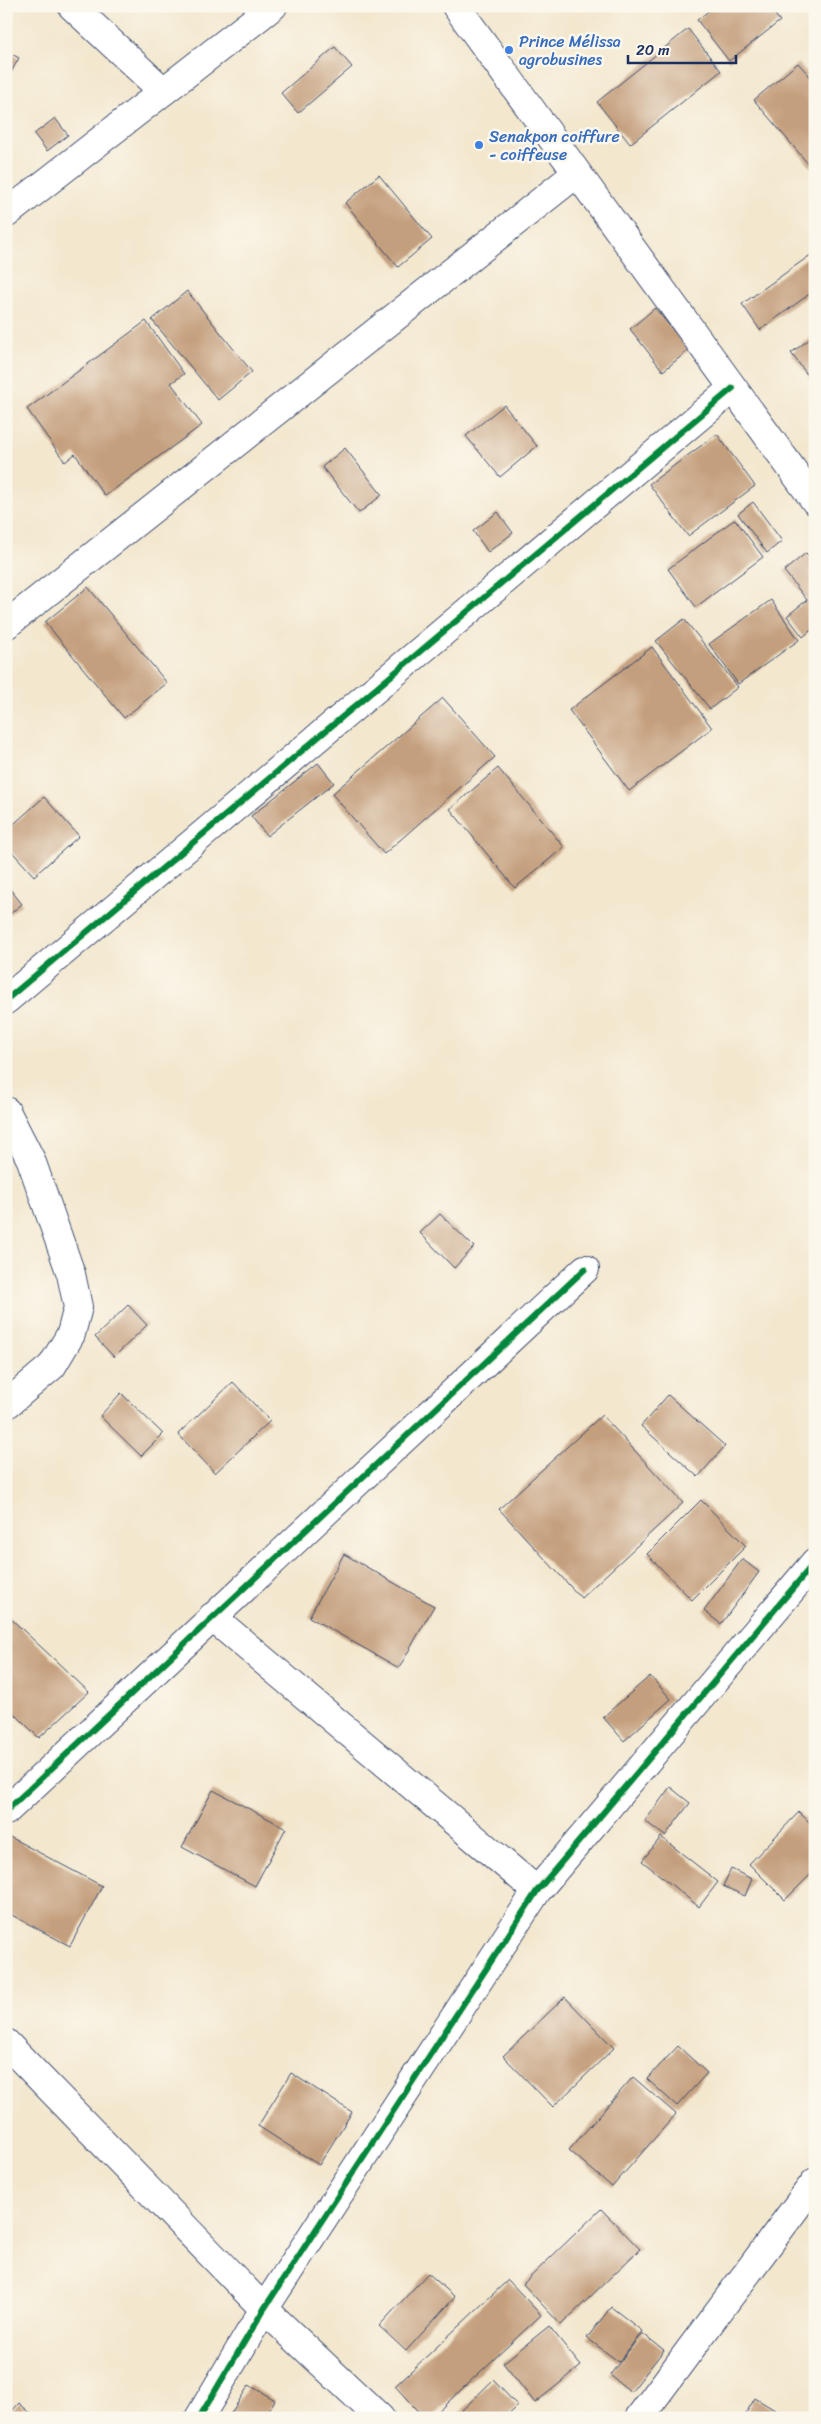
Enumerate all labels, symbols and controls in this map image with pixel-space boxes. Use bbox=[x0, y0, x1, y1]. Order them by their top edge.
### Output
place label: Prince Mélissa agrobusines bbox=[519, 27, 621, 74]
scale bar bbox=[628, 32, 736, 64]
text: 20 m bbox=[636, 37, 670, 63]
marker: Prince Mélissa agrobusines bbox=[503, 44, 515, 56]
place label: Senakpon coiffure - coiffeuse bbox=[489, 122, 620, 169]
marker: Senakpon coiffure - coiffeuse bbox=[473, 139, 485, 151]

